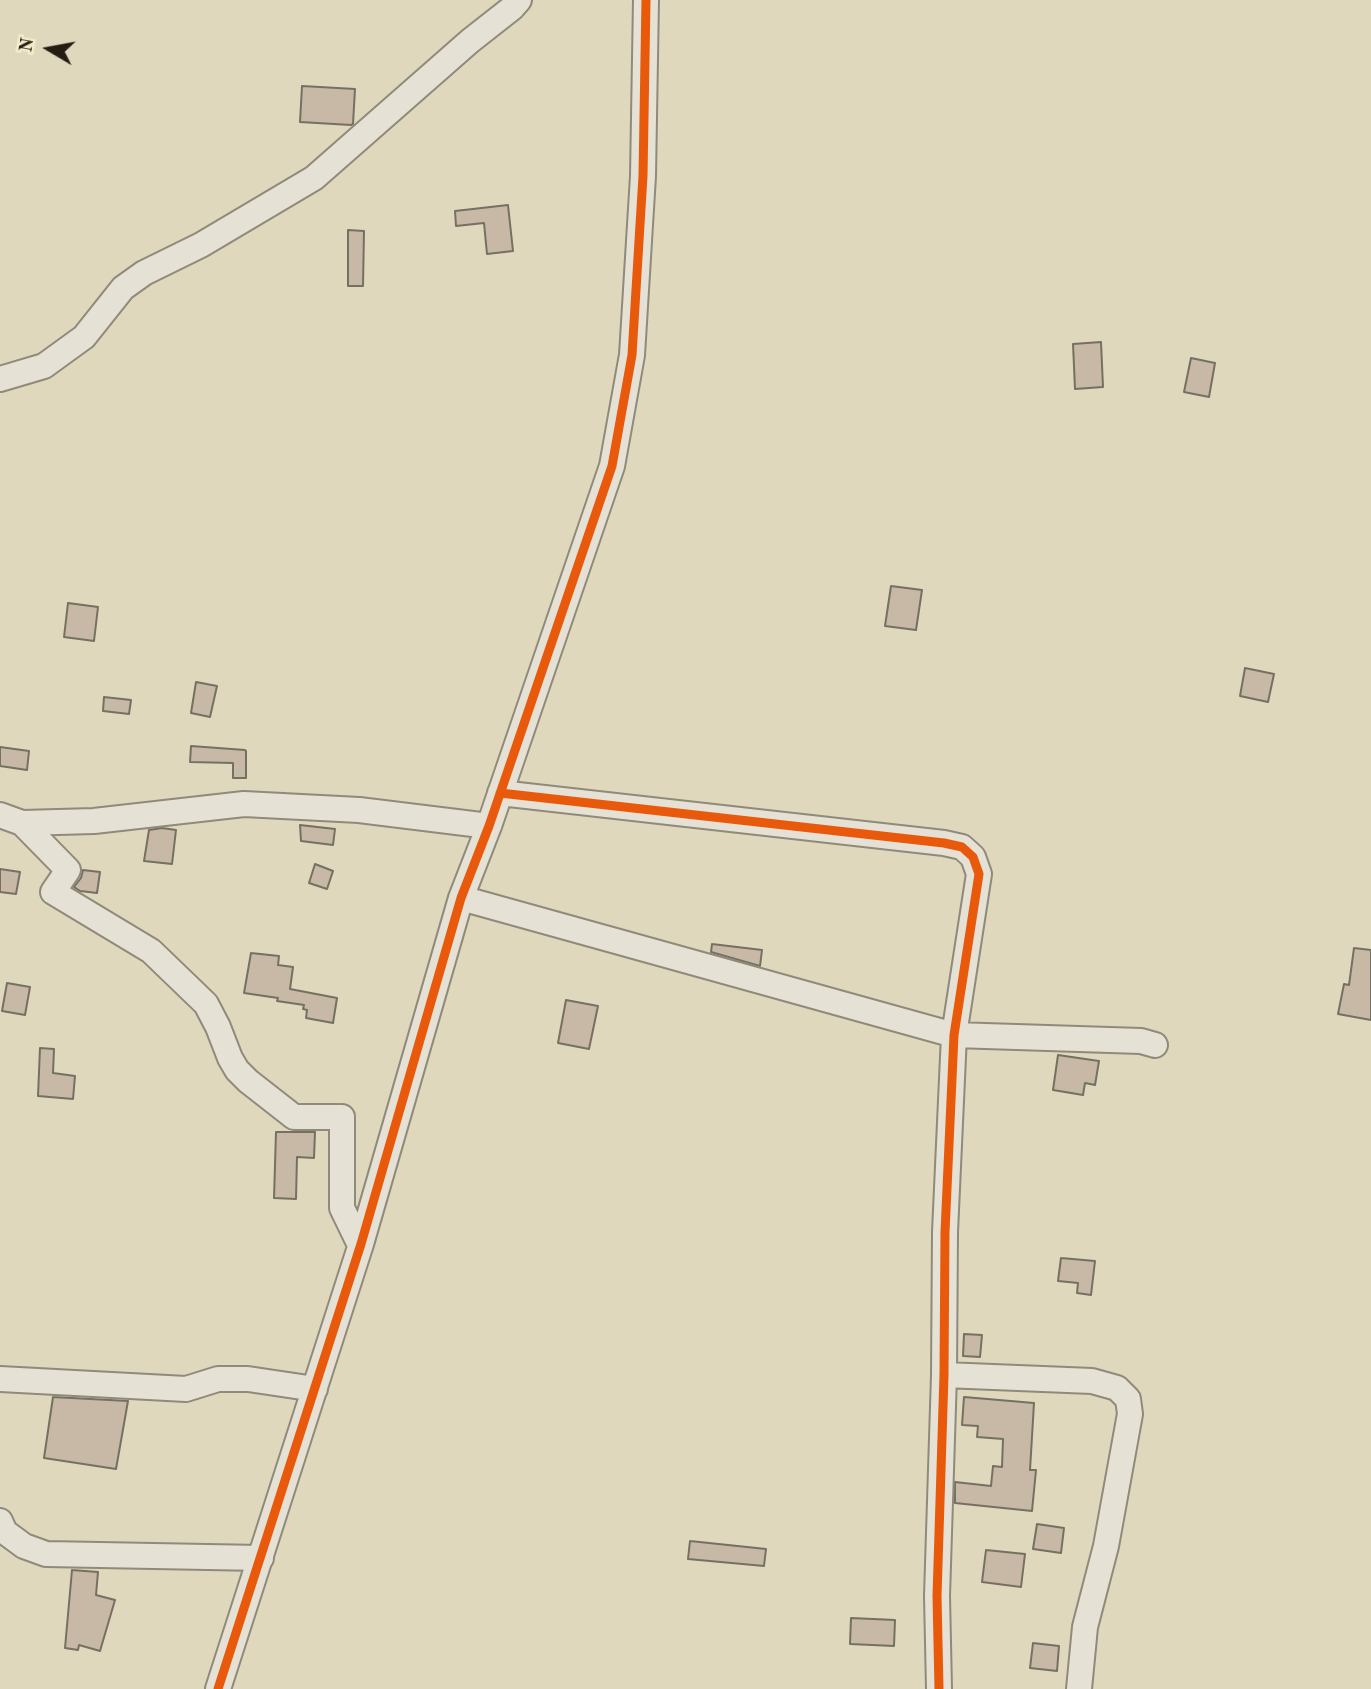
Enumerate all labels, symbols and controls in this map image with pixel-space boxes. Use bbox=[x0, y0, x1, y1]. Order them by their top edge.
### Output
north arrow bbox=[14, 14, 84, 84]
text: N bbox=[17, 36, 38, 54]

